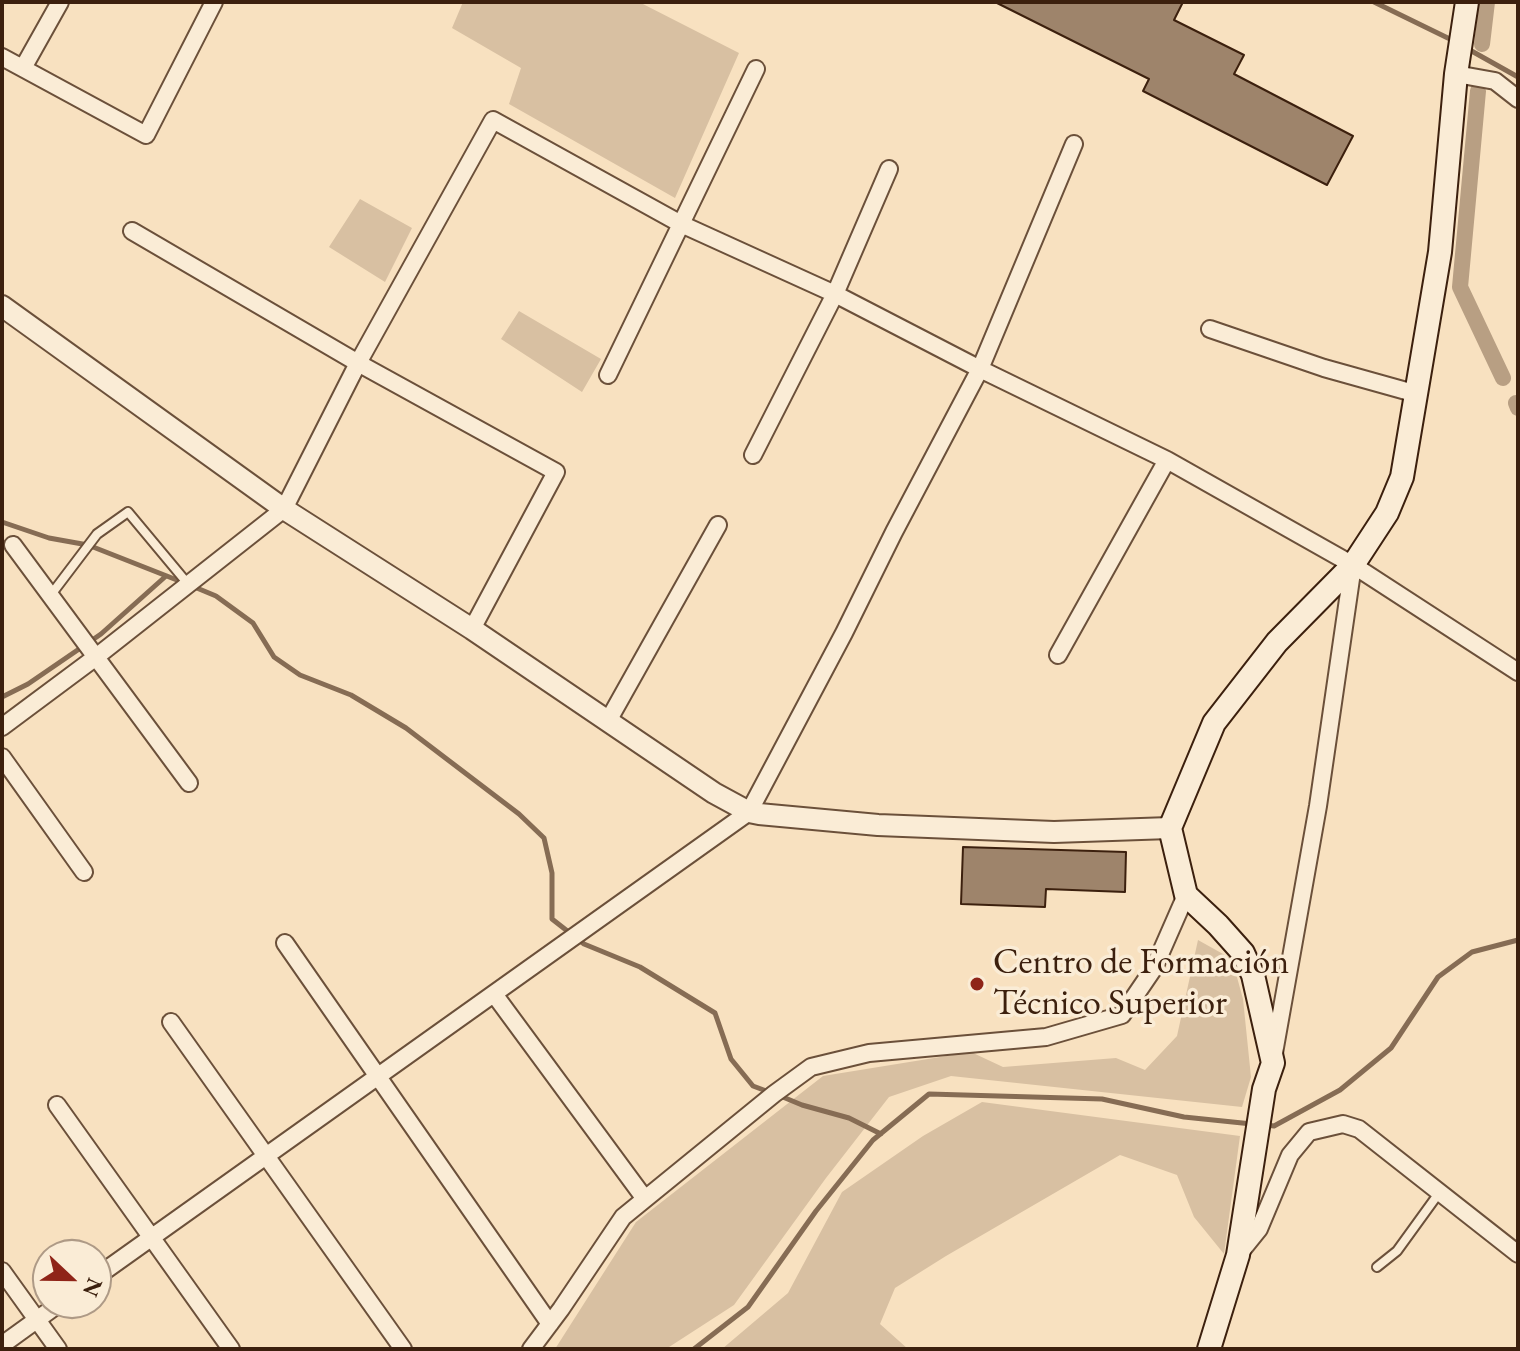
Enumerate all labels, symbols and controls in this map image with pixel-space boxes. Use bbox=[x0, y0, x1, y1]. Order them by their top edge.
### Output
place label: Centro de Formación Técnico Superior bbox=[993, 941, 1289, 1026]
marker: Centro de Formación Técnico Superior bbox=[968, 975, 986, 993]
north arrow bbox=[32, 1239, 112, 1319]
text: N bbox=[76, 1274, 110, 1301]

